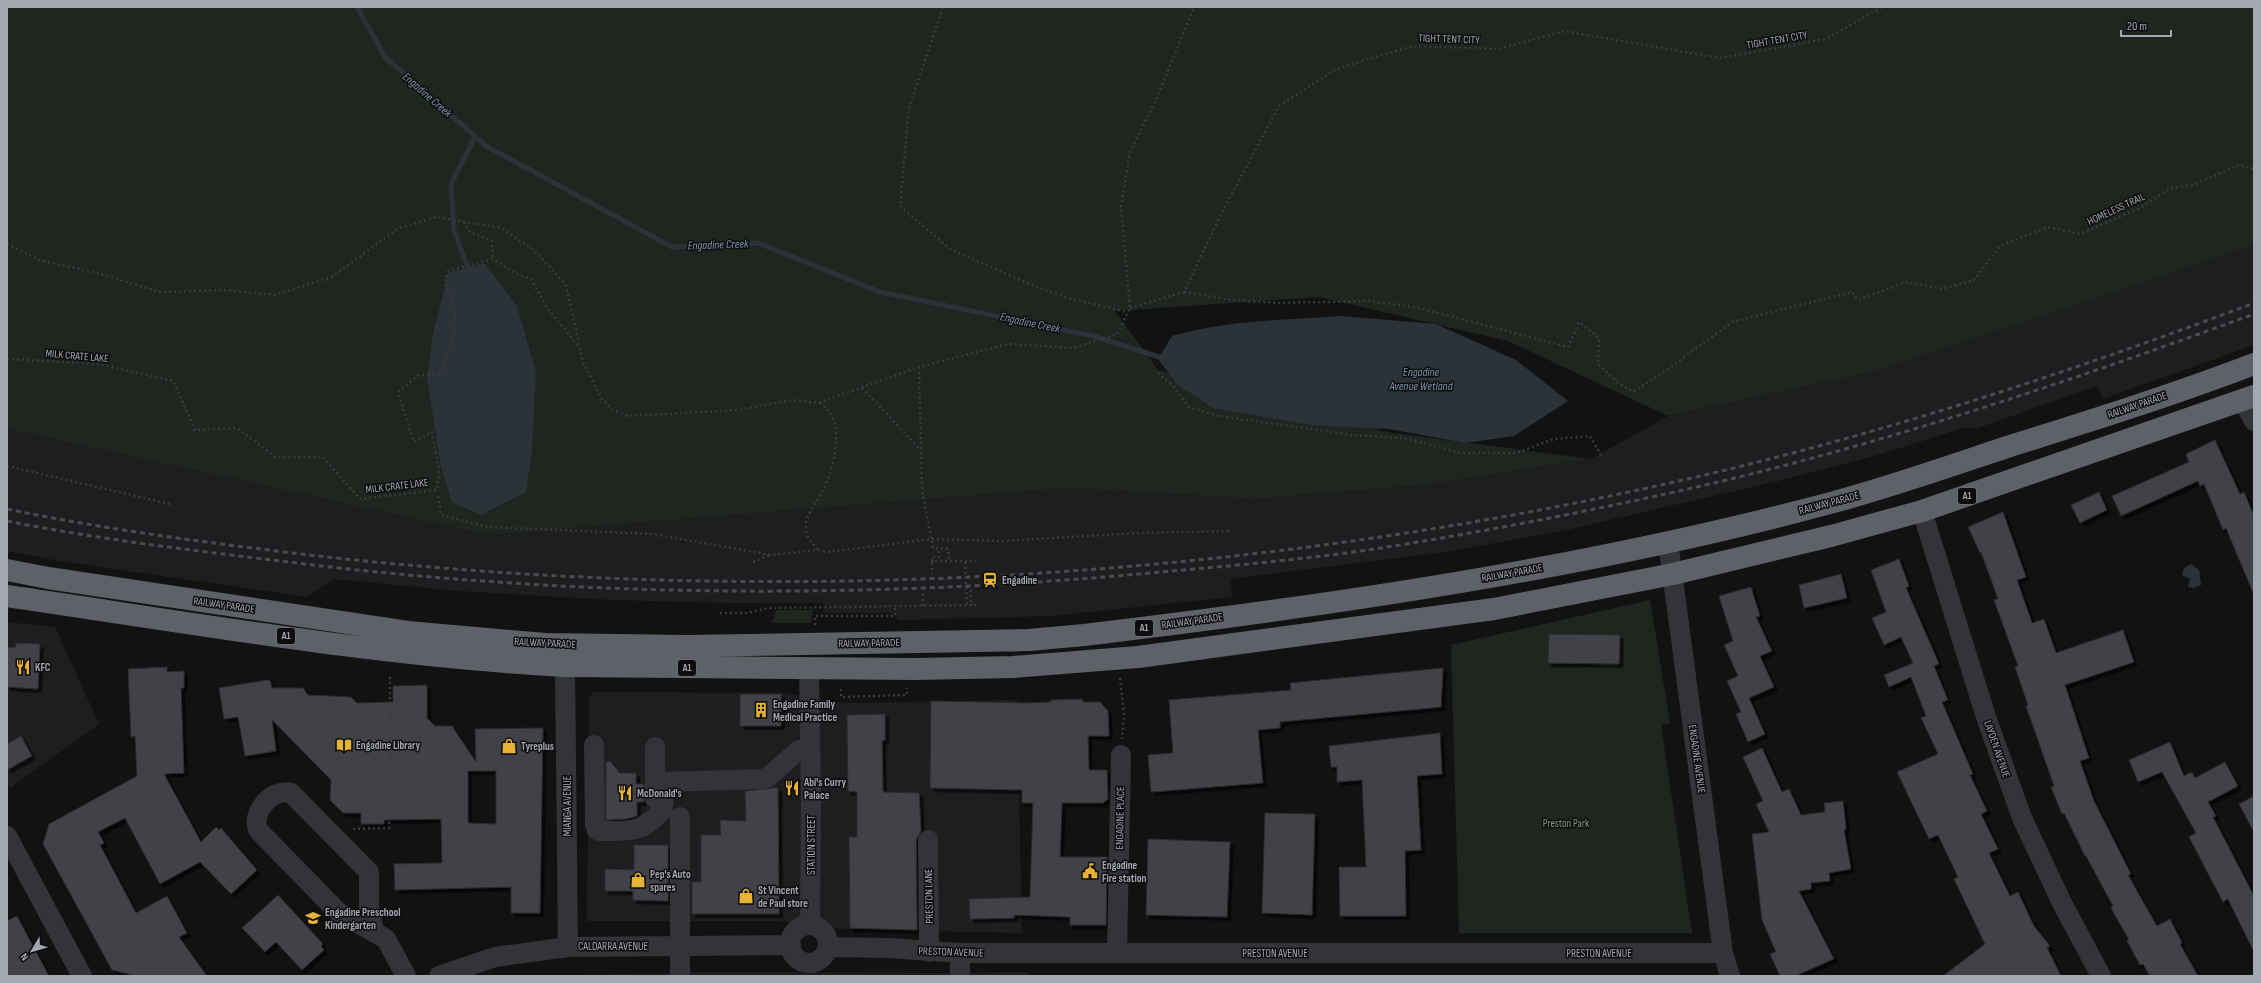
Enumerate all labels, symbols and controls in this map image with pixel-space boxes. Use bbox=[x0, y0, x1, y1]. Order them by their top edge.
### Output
scale bar bbox=[2121, 12, 2171, 38]
text: 20 m bbox=[2127, 19, 2147, 34]
street label: TIGHT TENT CITY bbox=[1746, 28, 1809, 52]
street label: TIGHT TENT CITY bbox=[1418, 31, 1480, 47]
water label: Engadine Creek bbox=[399, 69, 455, 121]
street label: HOMELESS TRAIL bbox=[2085, 190, 2147, 228]
water label: Engadine Creek bbox=[687, 236, 749, 254]
water label: Engadine Creek bbox=[999, 309, 1062, 337]
street label: MILK CRATE LAKE bbox=[45, 347, 109, 365]
water label: Engadine Avenue Wetland bbox=[1388, 365, 1454, 394]
street label: RAILWAY PARADE bbox=[2106, 389, 2168, 421]
street label: MILK CRATE LAKE bbox=[365, 476, 429, 496]
road number: A1 bbox=[1958, 488, 1976, 504]
street label: RAILWAY PARADE bbox=[1797, 489, 1861, 517]
street label: RAILWAY PARADE bbox=[1480, 561, 1544, 585]
station icon: Engadine bbox=[981, 571, 999, 589]
place label: Engadine bbox=[1002, 574, 1038, 587]
street label: RAILWAY PARADE bbox=[192, 594, 256, 616]
street label: RAILWAY PARADE bbox=[1160, 610, 1224, 632]
road number: A1 bbox=[1135, 620, 1153, 636]
road number: A1 bbox=[277, 628, 295, 644]
street label: RAILWAY PARADE bbox=[514, 635, 576, 651]
street label: RAILWAY PARADE bbox=[838, 636, 900, 650]
restaurant icon: KFC bbox=[14, 658, 32, 676]
road number: A1 bbox=[678, 660, 696, 676]
place label: KFC bbox=[35, 661, 51, 674]
place label: Engadine Family Medical Practice bbox=[773, 698, 837, 724]
building icon: Engadine Family Medical Practice bbox=[752, 701, 770, 719]
street label: LAYDEN AVENUE bbox=[1981, 719, 2013, 779]
street label: ENGADINE AVENUE bbox=[1686, 724, 1708, 794]
library icon: Engadine Library bbox=[335, 736, 353, 754]
shop icon: Tyreplus bbox=[500, 737, 518, 755]
place label: Engadine Library bbox=[356, 739, 421, 752]
place label: Tyreplus bbox=[521, 740, 554, 753]
street label: MIANGA AVENUE bbox=[561, 776, 574, 836]
place label: Abi's Curry Palace bbox=[803, 776, 847, 802]
restaurant icon: Abi's Curry Palace bbox=[783, 779, 801, 797]
restaurant icon: McDonald's bbox=[616, 784, 634, 802]
street label: ENGADINE PLACE bbox=[1113, 786, 1127, 850]
place label: McDonald's bbox=[637, 787, 682, 800]
street label: STATION STREET bbox=[805, 814, 818, 875]
park label: Preston Park bbox=[1543, 817, 1590, 830]
place label: Engadine Fire station bbox=[1102, 859, 1147, 885]
public building icon: Engadine Fire station bbox=[1081, 862, 1099, 880]
place label: Pep's Auto spares bbox=[650, 868, 691, 894]
street label: PRESTON LANE bbox=[922, 868, 936, 924]
shop icon: Pep's Auto spares bbox=[629, 871, 647, 889]
place label: St Vincent de Paul store bbox=[758, 884, 808, 910]
shop icon: St Vincent de Paul store bbox=[737, 887, 755, 905]
place label: Engadine Preschool Kindergarten bbox=[325, 906, 401, 932]
school or university icon: Engadine Preschool Kindergarten bbox=[304, 909, 322, 927]
north arrow bbox=[12, 931, 52, 971]
street label: CALDARRA AVENUE bbox=[578, 940, 648, 953]
street label: PRESTON AVENUE bbox=[918, 944, 984, 960]
street label: PRESTON AVENUE bbox=[1242, 947, 1308, 960]
street label: PRESTON AVENUE bbox=[1566, 947, 1632, 960]
text: N bbox=[18, 950, 31, 963]

